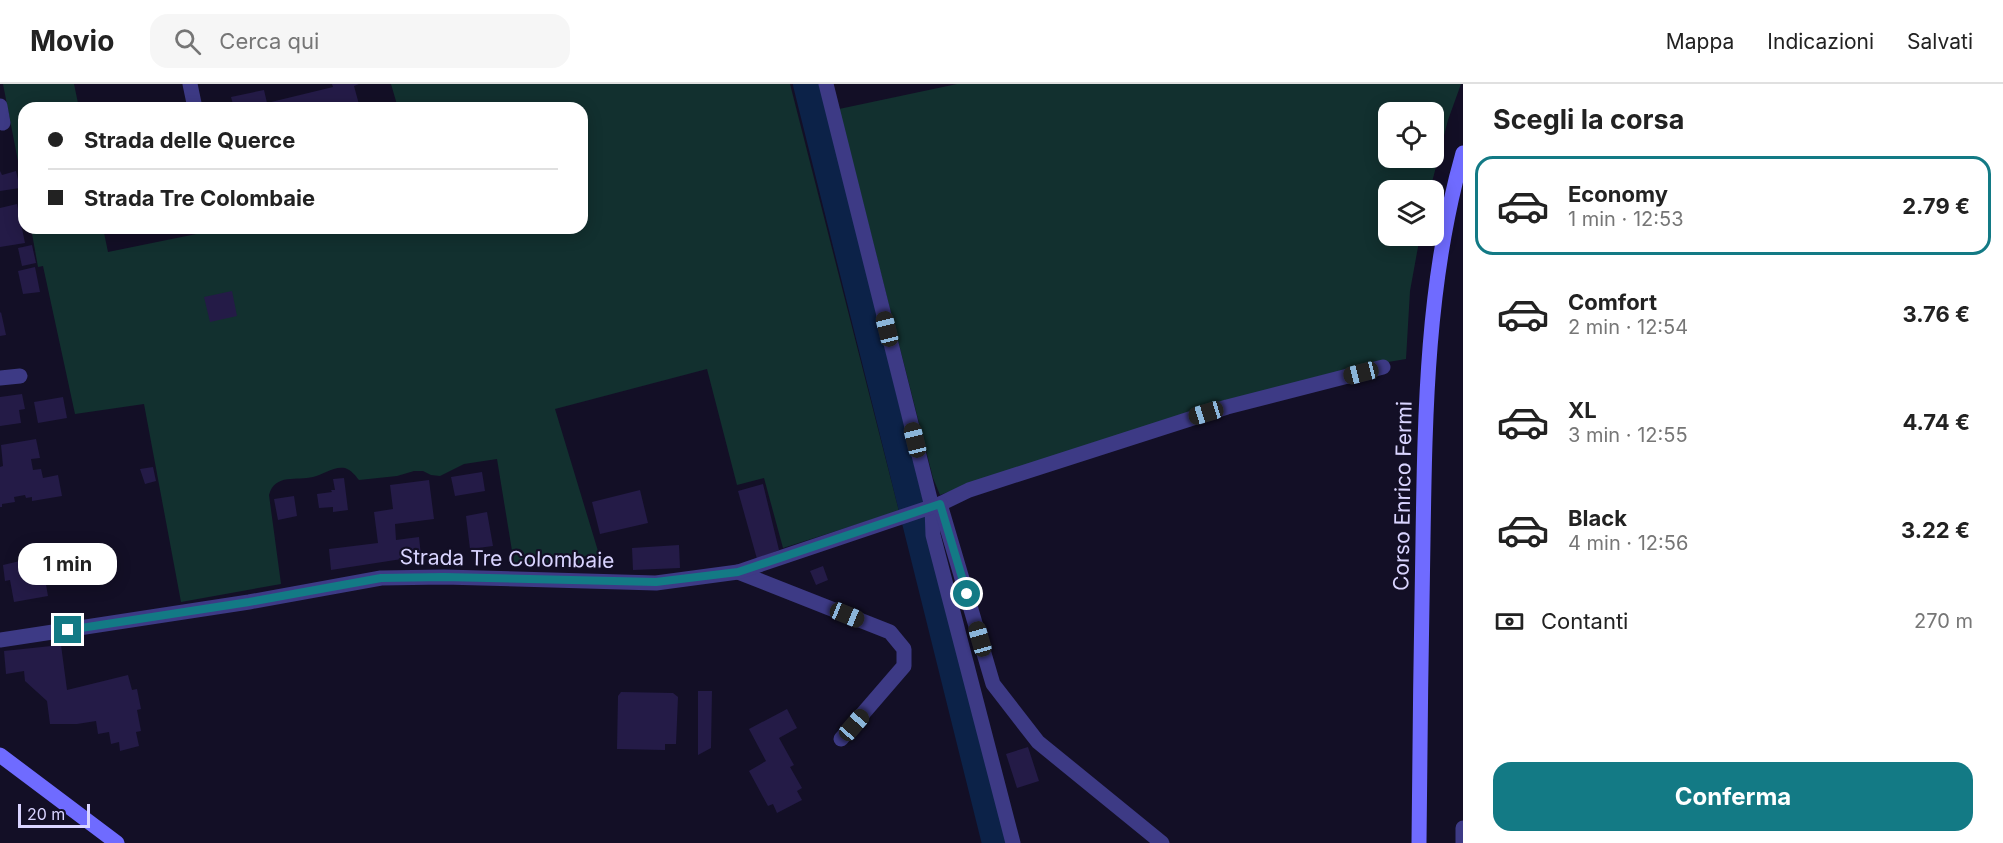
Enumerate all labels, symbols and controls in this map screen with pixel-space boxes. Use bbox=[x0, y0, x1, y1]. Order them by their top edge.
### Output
search box bbox=[150, 14, 570, 68]
text: Movio bbox=[30, 24, 114, 58]
icon: search bbox=[171, 25, 204, 58]
text: Cerca qui bbox=[219, 28, 319, 54]
text: Mappa bbox=[1666, 29, 1734, 54]
text: Indicazioni bbox=[1767, 29, 1874, 54]
text: Salvati bbox=[1907, 29, 1973, 54]
map controls bbox=[1378, 102, 1444, 246]
button: locate bbox=[1378, 102, 1444, 168]
text: Scegli la corsa bbox=[1493, 103, 1684, 136]
text: Strada delle Querce bbox=[84, 127, 295, 153]
icon: car bbox=[1496, 179, 1550, 233]
button: layers bbox=[1378, 180, 1444, 246]
text: Economy bbox=[1568, 181, 1668, 207]
text: Strada Tre Colombaie bbox=[84, 185, 315, 211]
text: 2.79 € bbox=[1902, 193, 1970, 219]
text: 1 min · 12:53 bbox=[1568, 207, 1684, 231]
icon: car bbox=[1496, 287, 1550, 341]
text: Comfort bbox=[1568, 289, 1657, 315]
text: 3.76 € bbox=[1902, 301, 1970, 327]
car bbox=[874, 309, 900, 349]
text: 2 min · 12:54 bbox=[1568, 315, 1688, 339]
car bbox=[1341, 360, 1381, 386]
icon: car bbox=[1496, 395, 1550, 449]
text: XL bbox=[1568, 397, 1597, 423]
car bbox=[1186, 399, 1226, 427]
street label: Corso Enrico Fermi bbox=[1388, 401, 1417, 591]
text: 4.74 € bbox=[1902, 409, 1970, 435]
car bbox=[902, 420, 928, 460]
text: 3 min · 12:55 bbox=[1568, 423, 1688, 447]
icon: car bbox=[1496, 503, 1550, 557]
text: Black bbox=[1568, 505, 1627, 531]
text: 3.22 € bbox=[1901, 517, 1970, 543]
text: 4 min · 12:56 bbox=[1568, 531, 1688, 555]
callout: 1 min bbox=[19, 543, 118, 585]
street label: Strada Tre Colombaie bbox=[399, 544, 615, 573]
text: 1 min bbox=[43, 552, 92, 576]
route start bbox=[953, 580, 980, 607]
car bbox=[827, 600, 867, 630]
icon: cash bbox=[1493, 605, 1526, 638]
text: Contanti bbox=[1541, 608, 1628, 634]
text: 270 m bbox=[1914, 609, 1973, 633]
route end bbox=[54, 616, 81, 643]
car bbox=[966, 619, 994, 659]
car bbox=[835, 706, 873, 744]
button: Conferma bbox=[1493, 762, 1973, 831]
scale bar bbox=[18, 801, 90, 828]
text: 20 m bbox=[27, 804, 65, 824]

